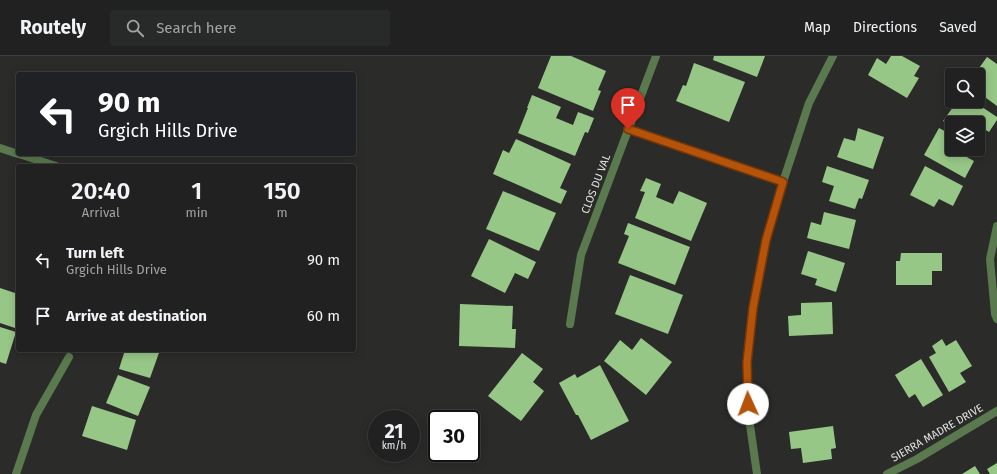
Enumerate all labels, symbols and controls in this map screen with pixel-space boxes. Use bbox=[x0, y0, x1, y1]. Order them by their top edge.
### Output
search box bbox=[110, 10, 390, 46]
text: Routely bbox=[20, 16, 86, 39]
icon: search bbox=[124, 17, 146, 39]
text: Search here bbox=[156, 19, 236, 37]
text: Map bbox=[804, 19, 831, 36]
text: Directions bbox=[853, 19, 917, 36]
text: Saved bbox=[939, 19, 977, 36]
map controls bbox=[945, 68, 985, 156]
button: search bbox=[945, 68, 985, 108]
text: 90 m bbox=[98, 86, 160, 119]
icon: left bbox=[32, 88, 84, 140]
pin bbox=[611, 88, 645, 129]
icon: arrive bbox=[617, 94, 639, 116]
button: layers bbox=[945, 116, 985, 156]
text: Grgich Hills Drive bbox=[98, 120, 238, 142]
street label: CLOS DU VAL bbox=[579, 152, 613, 216]
text: 20:40 bbox=[71, 177, 130, 205]
text: 1 bbox=[191, 177, 202, 205]
text: 150 bbox=[263, 177, 301, 205]
text: Arrival bbox=[82, 205, 120, 220]
text: min bbox=[186, 205, 208, 220]
text: m bbox=[276, 205, 288, 220]
text: Turn left bbox=[66, 244, 124, 262]
icon: left bbox=[32, 249, 54, 271]
text: 90 m bbox=[307, 251, 340, 269]
text: Grgich Hills Drive bbox=[66, 262, 167, 277]
icon: arrive bbox=[32, 305, 54, 327]
text: Arrive at destination bbox=[66, 307, 207, 325]
text: 60 m bbox=[307, 307, 340, 325]
position arrow bbox=[727, 383, 769, 425]
street label: SIERRA MADRE DRIVE bbox=[889, 401, 985, 465]
speed limit sign: 30 bbox=[428, 410, 480, 462]
text: 21 bbox=[384, 419, 404, 443]
text: km/h bbox=[382, 440, 406, 452]

